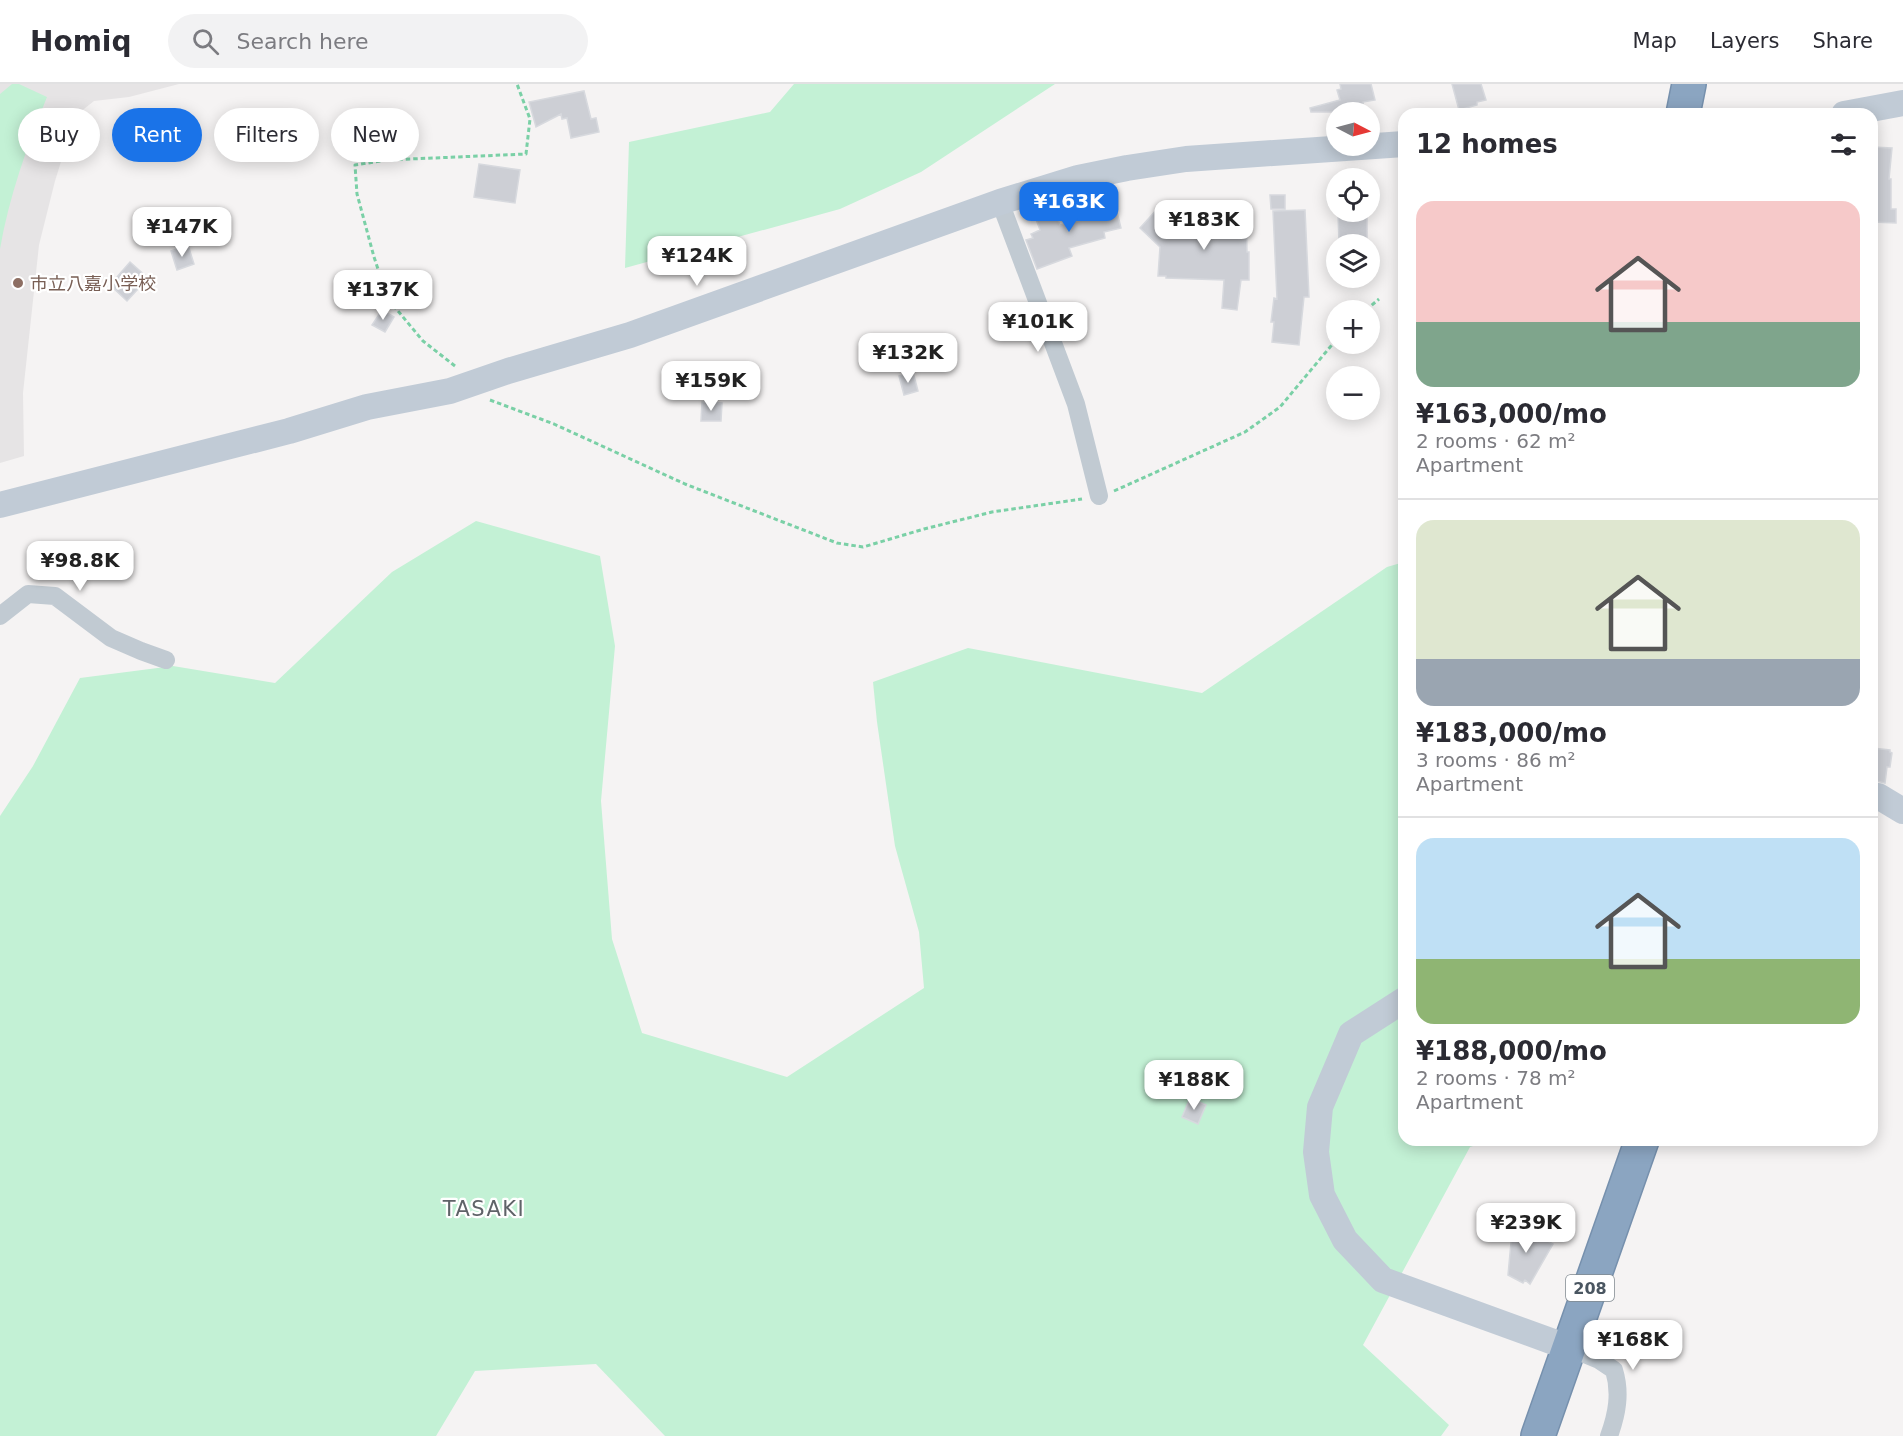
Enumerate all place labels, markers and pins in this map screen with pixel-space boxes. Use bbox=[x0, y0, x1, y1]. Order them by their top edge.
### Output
pin: ¥163K bbox=[1027, 182, 1111, 233]
pin: ¥183K bbox=[1162, 200, 1246, 251]
pin: ¥147K bbox=[140, 207, 224, 258]
pin: ¥124K bbox=[655, 236, 739, 287]
pin: ¥137K bbox=[341, 270, 425, 321]
place label: 市立八嘉小学校 bbox=[30, 273, 156, 294]
marker: 市立八嘉小学校 bbox=[11, 276, 25, 290]
pin: ¥101K bbox=[996, 302, 1080, 353]
pin: ¥132K bbox=[866, 333, 950, 384]
pin: ¥159K bbox=[669, 361, 753, 412]
pin: ¥98.8K bbox=[31, 541, 129, 592]
pin: ¥188K bbox=[1152, 1060, 1236, 1111]
pin: ¥239K bbox=[1484, 1203, 1568, 1254]
pin: ¥168K bbox=[1591, 1320, 1675, 1371]

